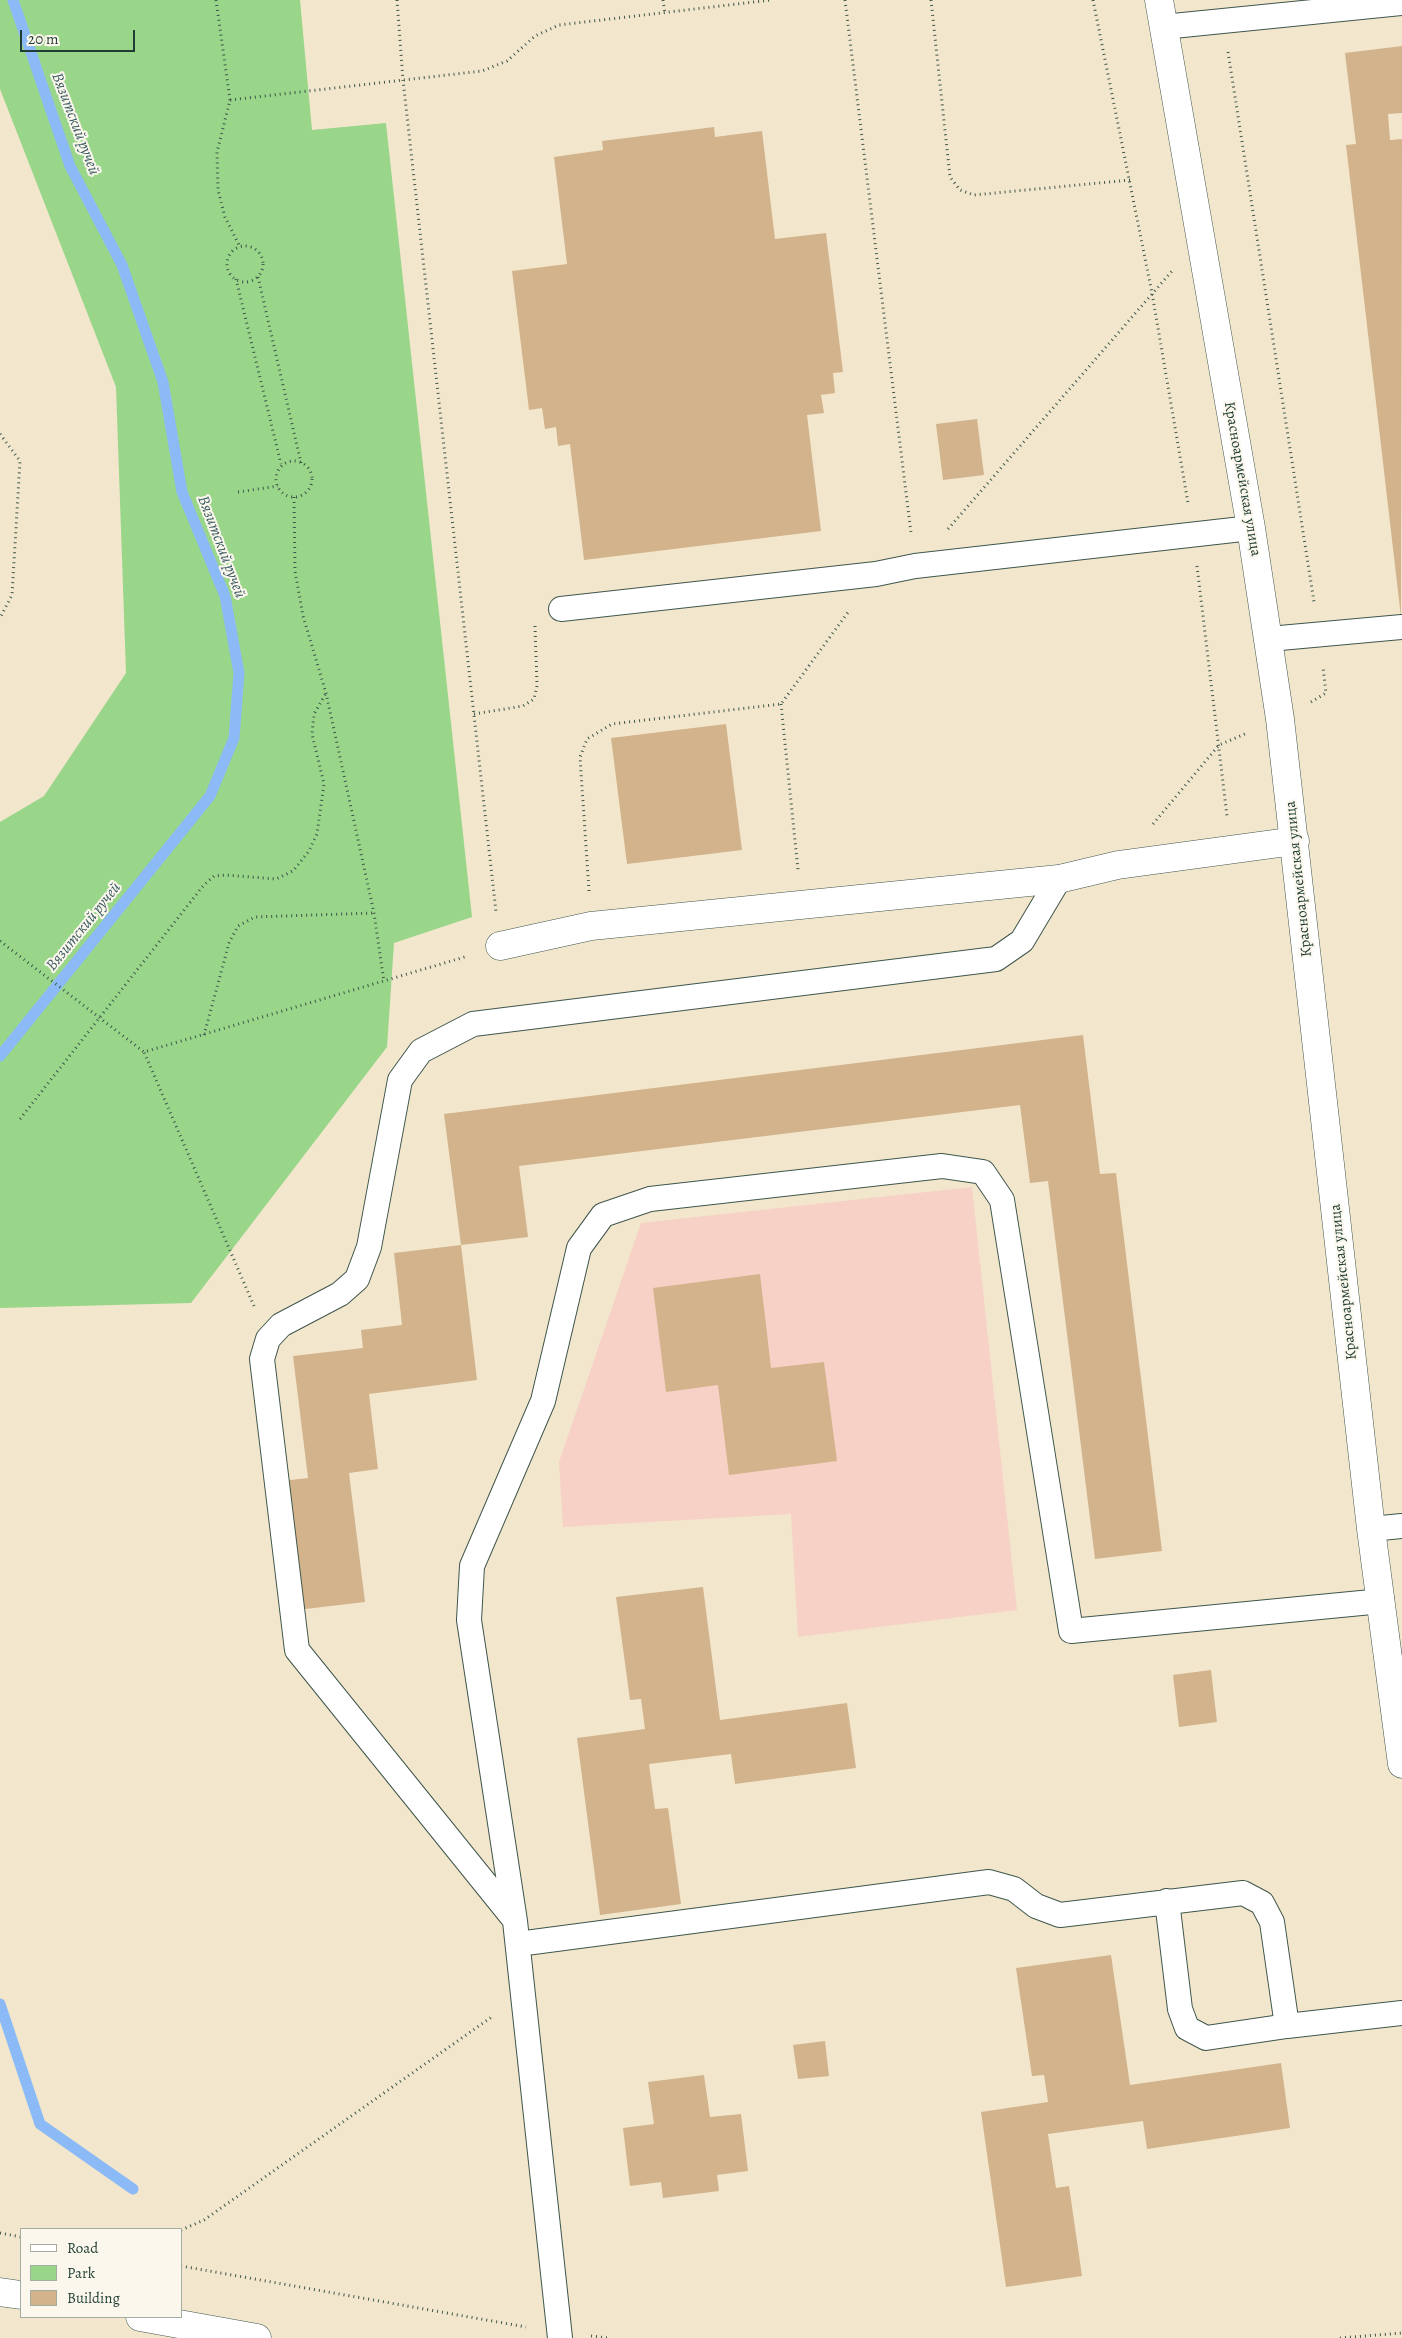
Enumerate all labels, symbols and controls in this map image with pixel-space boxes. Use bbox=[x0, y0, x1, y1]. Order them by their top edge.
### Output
scale bar bbox=[22, 20, 138, 52]
text: 20 m bbox=[28, 29, 59, 49]
water label: Вязитский ручей bbox=[47, 70, 103, 178]
street label: Красноармейская улица bbox=[1220, 400, 1264, 558]
water label: Вязитский ручей bbox=[193, 493, 249, 601]
street label: Красноармейская улица bbox=[1282, 800, 1316, 958]
water label: Вязитский ручей bbox=[42, 879, 126, 975]
street label: Красноармейская улица bbox=[1327, 1203, 1361, 1361]
legend bbox=[20, 2228, 182, 2318]
text: Road bbox=[67, 2238, 98, 2258]
text: Park bbox=[67, 2263, 95, 2283]
text: Building bbox=[67, 2288, 120, 2308]

